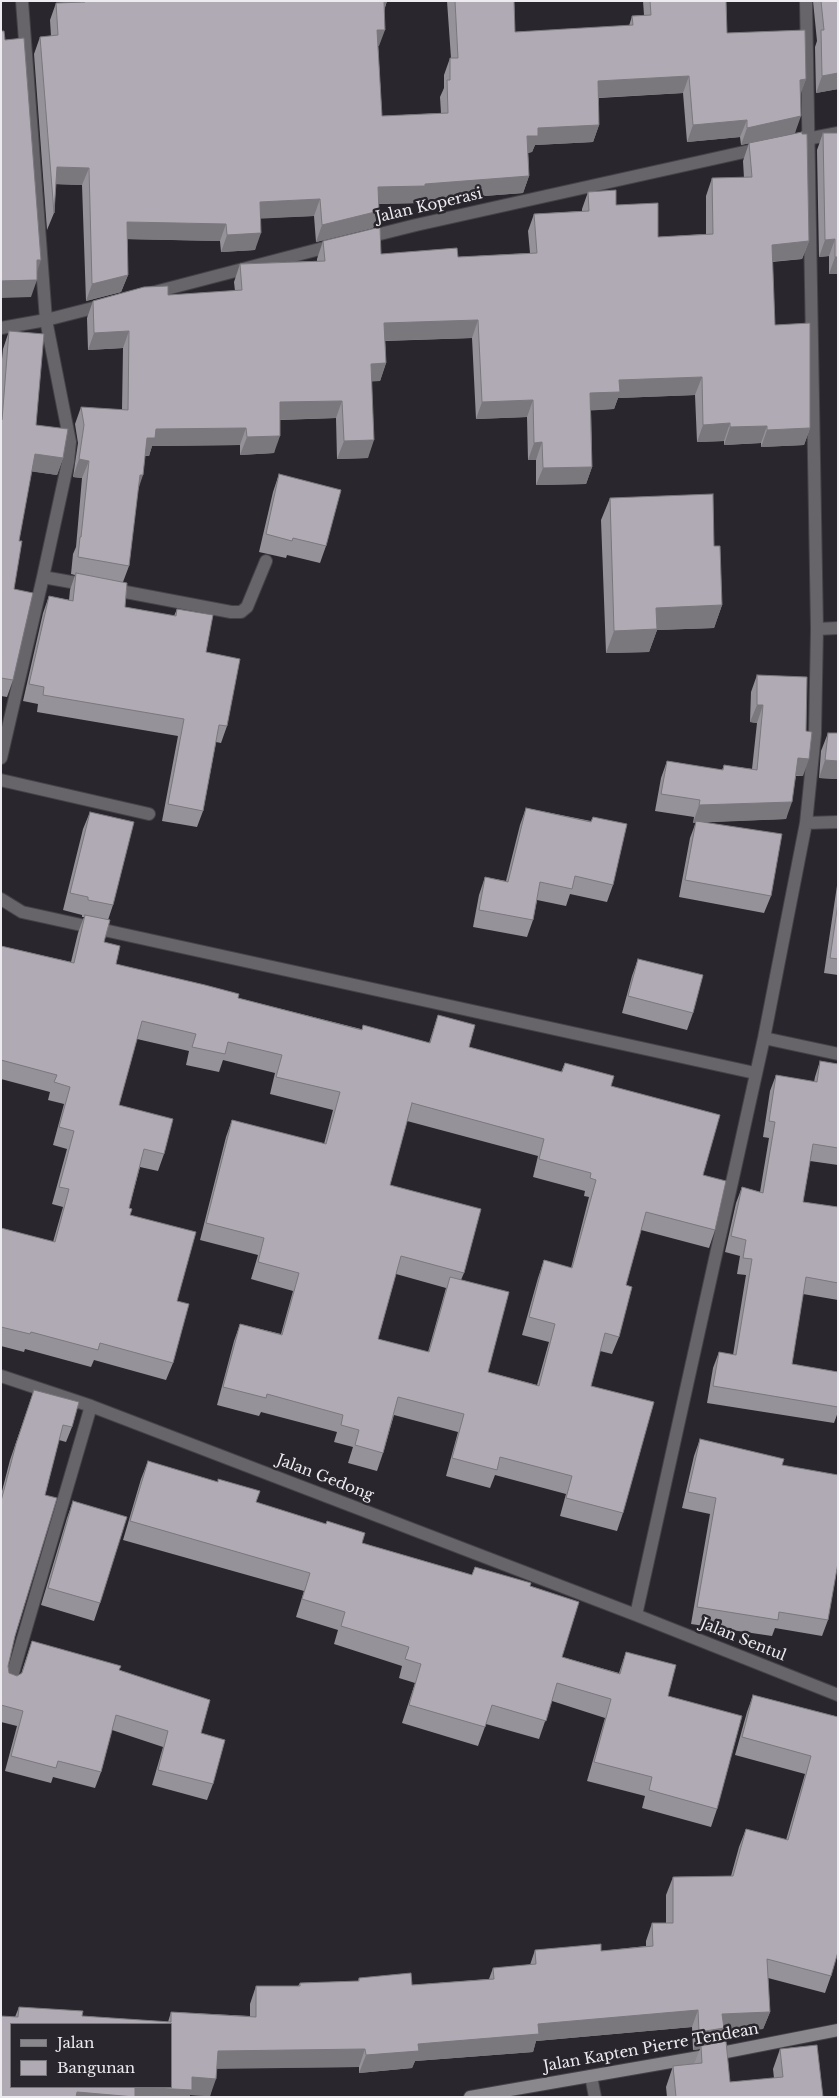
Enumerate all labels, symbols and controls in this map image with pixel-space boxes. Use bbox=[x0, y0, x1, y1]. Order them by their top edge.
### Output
street label: Jalan Koperasi bbox=[374, 185, 484, 227]
street label: Jalan Gedong bbox=[274, 1451, 376, 1505]
street label: Jalan Sentul bbox=[698, 1615, 788, 1665]
street label: Jalan Kapten Pierre Tendean bbox=[542, 2020, 760, 2076]
legend bbox=[10, 2023, 172, 2088]
text: Jalan bbox=[57, 2033, 94, 2052]
text: Bangunan bbox=[57, 2058, 135, 2077]

